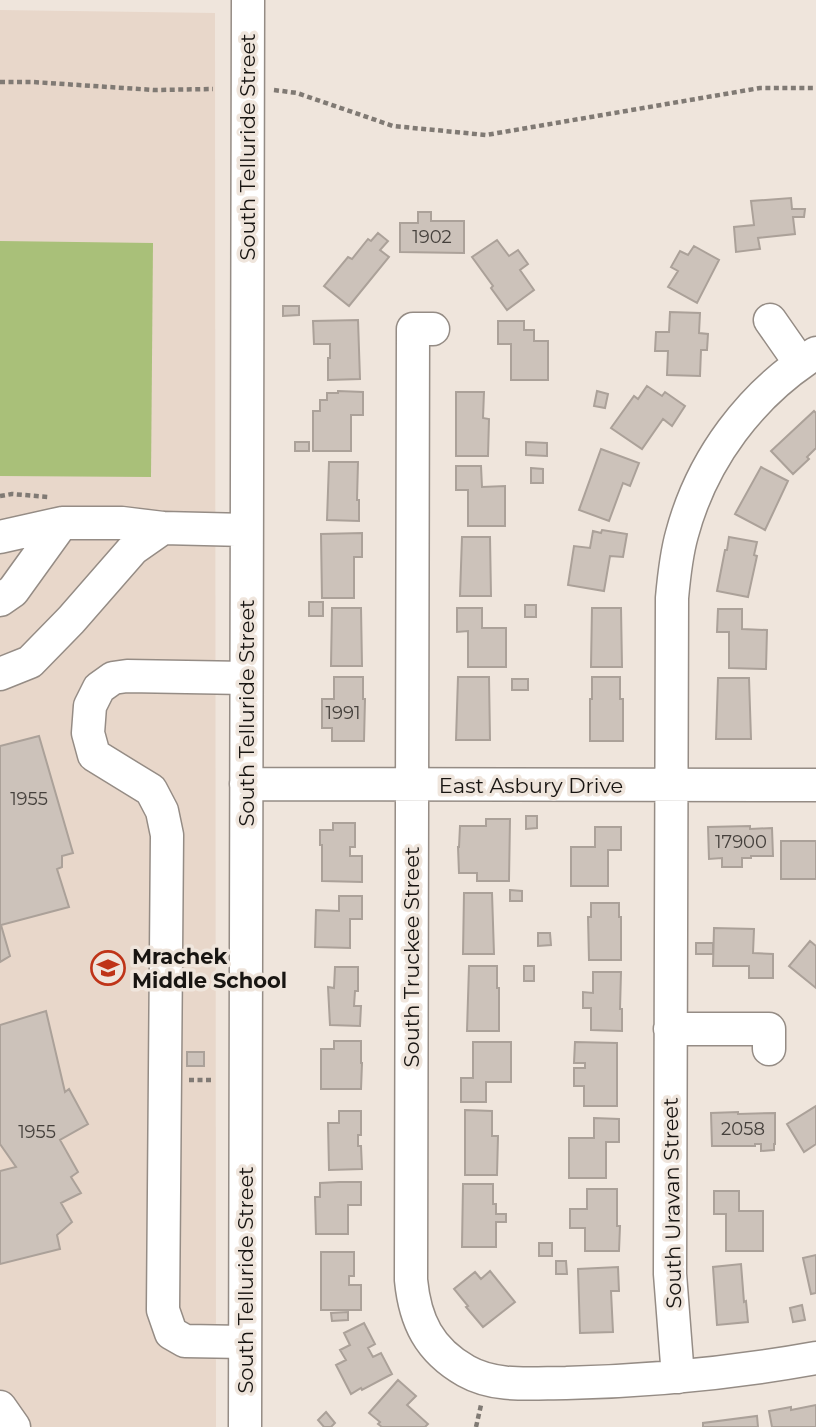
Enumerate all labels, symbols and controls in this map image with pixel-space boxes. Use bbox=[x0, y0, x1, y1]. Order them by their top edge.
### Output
street label: South Telluride Street bbox=[235, 33, 260, 261]
house number: 1902 bbox=[412, 226, 452, 248]
street label: South Telluride Street bbox=[234, 599, 259, 827]
house number: 1991 bbox=[326, 702, 360, 724]
street label: East Asbury Drive bbox=[439, 773, 623, 798]
house number: 1955 bbox=[10, 788, 48, 810]
house number: 17900 bbox=[715, 831, 767, 853]
street label: South Truckee Street bbox=[399, 847, 424, 1067]
place label: Mrachek Middle School bbox=[132, 944, 287, 993]
school or university icon: Mrachek Middle School bbox=[89, 949, 127, 987]
street label: South Uravan Street bbox=[658, 1097, 686, 1309]
house number: 2058 bbox=[721, 1118, 765, 1140]
house number: 1955 bbox=[18, 1121, 56, 1143]
street label: South Telluride Street bbox=[233, 1166, 258, 1394]

